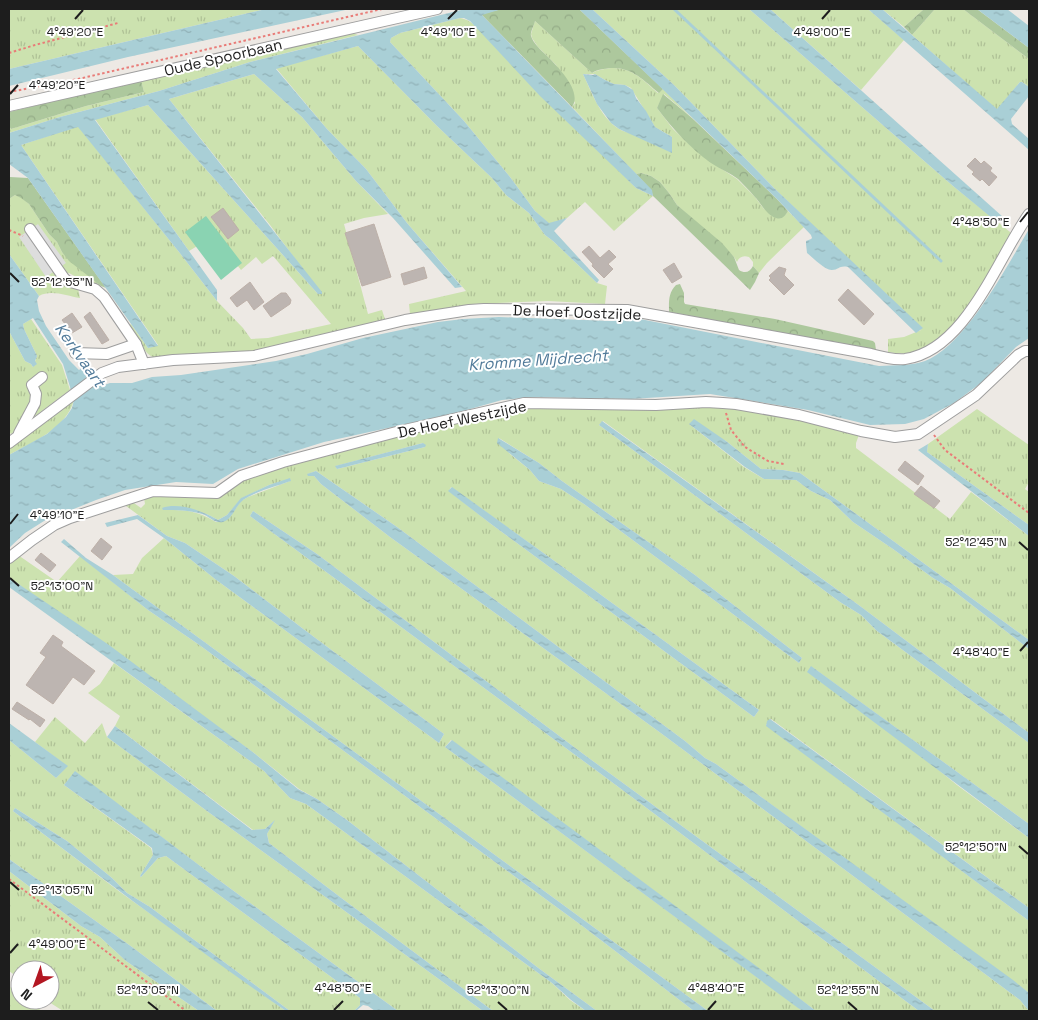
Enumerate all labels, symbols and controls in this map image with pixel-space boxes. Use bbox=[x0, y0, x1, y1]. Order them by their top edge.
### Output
text: 4°49'20"E bbox=[47, 24, 104, 40]
text: 4°49'10"E bbox=[421, 24, 475, 40]
text: 4°49'00"E bbox=[793, 24, 851, 40]
street label: Oude Spoorbaan bbox=[162, 34, 284, 80]
text: 4°49'20"E bbox=[29, 77, 86, 93]
text: 4°48'50"E bbox=[953, 214, 1010, 230]
text: 52°12'55"N bbox=[31, 274, 93, 290]
street label: De Hoef Oostzijde bbox=[512, 300, 642, 324]
water label: Kerkvaart bbox=[50, 319, 111, 393]
water label: Kromme Mijdrecht bbox=[467, 345, 610, 375]
street label: De Hoef Westzijde bbox=[396, 396, 528, 442]
text: 4°49'10"E bbox=[30, 507, 84, 523]
text: 52°12'45"N bbox=[945, 534, 1007, 550]
text: 52°13'00"N bbox=[31, 578, 93, 594]
text: 4°48'40"E bbox=[953, 644, 1010, 660]
text: 52°12'50"N bbox=[945, 839, 1007, 855]
text: 52°13'05"N bbox=[31, 882, 93, 898]
text: 4°49'00"E bbox=[28, 936, 86, 952]
north arrow bbox=[10, 960, 60, 1010]
text: 4°48'50"E bbox=[315, 980, 372, 996]
text: 4°48'40"E bbox=[688, 980, 745, 996]
text: 52°13'05"N bbox=[117, 982, 179, 998]
text: 52°13'00"N bbox=[467, 982, 529, 998]
text: 52°12'55"N bbox=[817, 982, 879, 998]
text: N bbox=[17, 985, 36, 1005]

